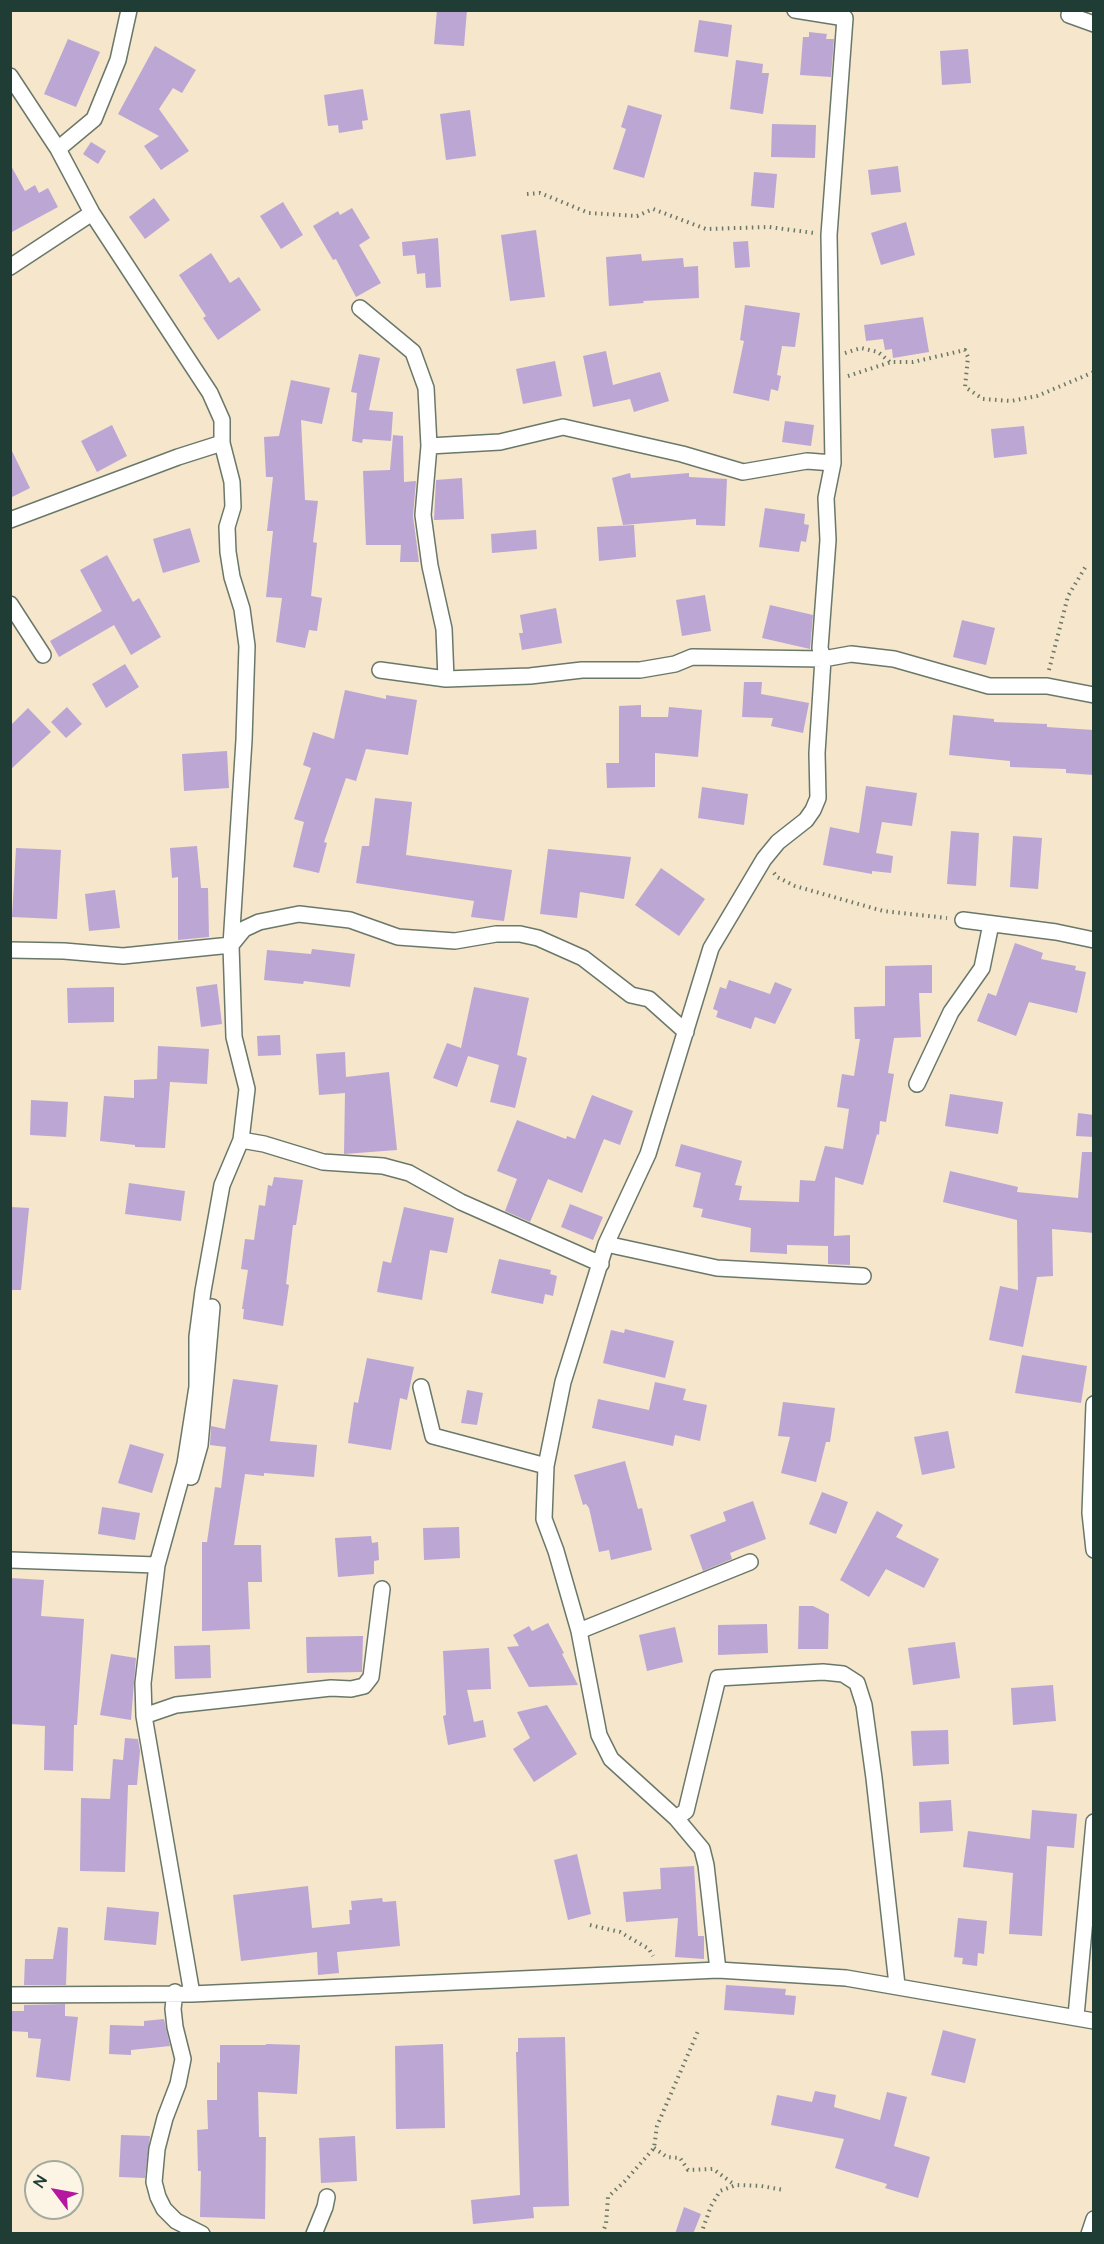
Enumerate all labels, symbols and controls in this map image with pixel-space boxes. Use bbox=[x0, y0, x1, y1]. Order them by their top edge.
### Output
north arrow bbox=[24, 2160, 84, 2220]
text: N bbox=[28, 2171, 52, 2192]

